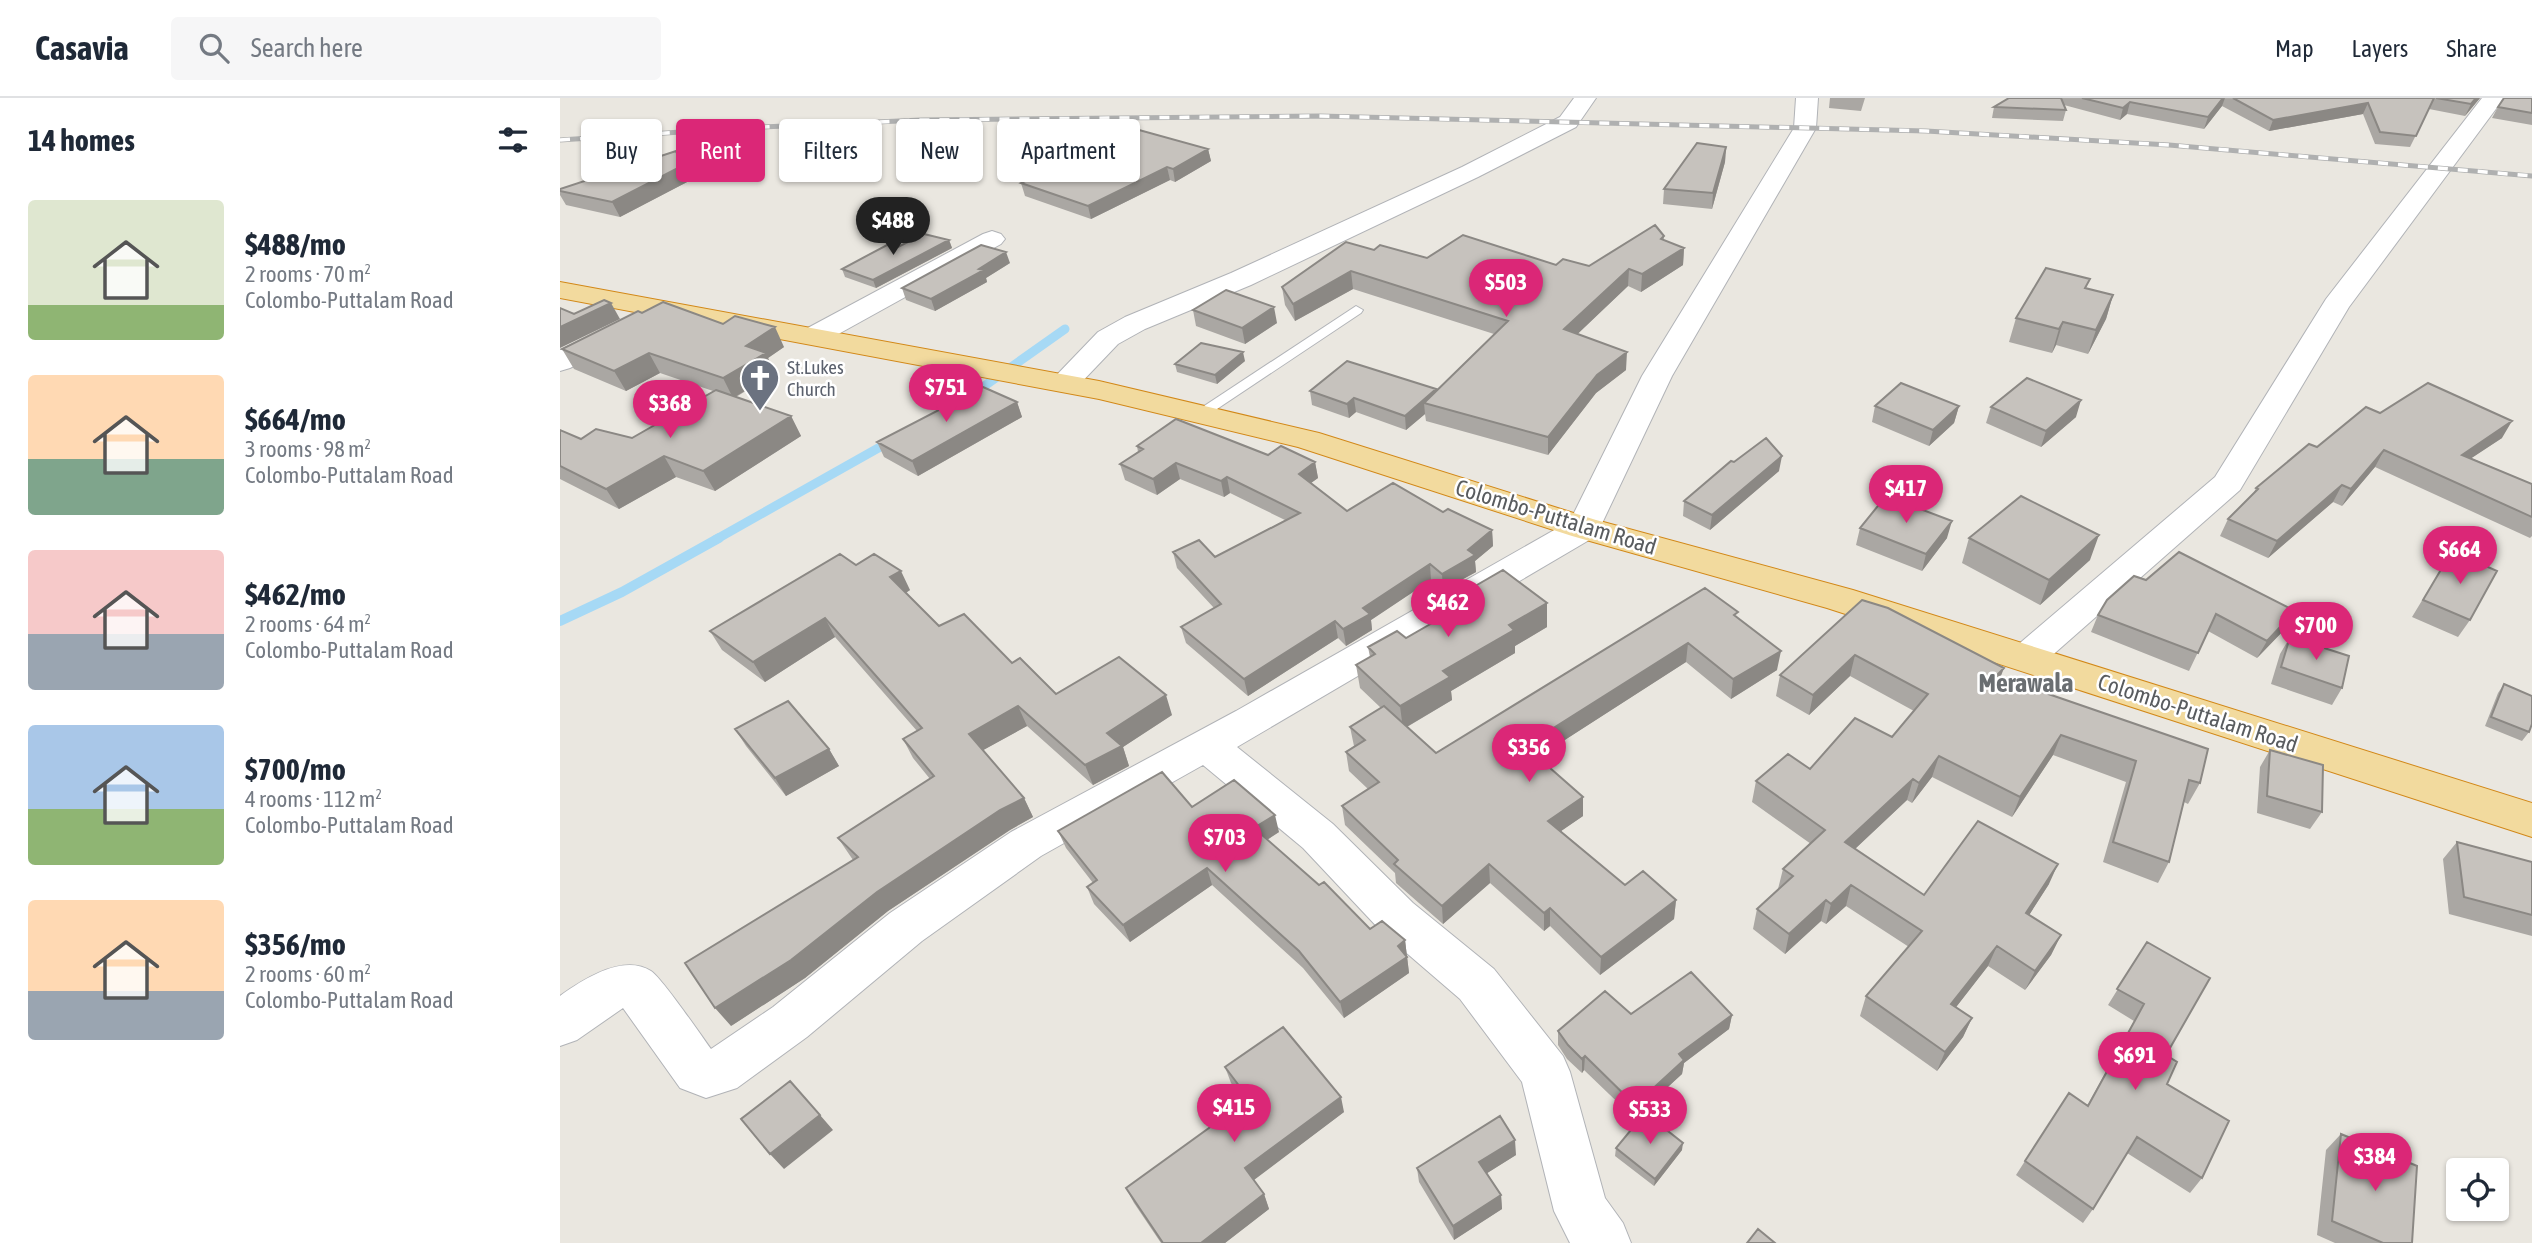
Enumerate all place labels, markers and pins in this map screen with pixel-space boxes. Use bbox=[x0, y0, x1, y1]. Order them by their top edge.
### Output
pin: $488 bbox=[852, 198, 934, 257]
pin: $503 bbox=[1465, 260, 1547, 319]
place label: St.Lukes Church bbox=[787, 356, 844, 400]
church icon: St.Lukes Church bbox=[739, 357, 781, 412]
pin: $751 bbox=[905, 364, 987, 424]
pin: $368 bbox=[629, 380, 711, 440]
pin: $417 bbox=[1865, 466, 1947, 525]
pin: $664 bbox=[2419, 526, 2501, 586]
pin: $462 bbox=[1407, 580, 1489, 639]
pin: $700 bbox=[2275, 602, 2357, 662]
pin: $356 bbox=[1488, 724, 1570, 784]
pin: $703 bbox=[1184, 814, 1266, 874]
pin: $691 bbox=[2094, 1032, 2176, 1092]
pin: $415 bbox=[1193, 1084, 1275, 1144]
pin: $533 bbox=[1609, 1086, 1691, 1146]
pin: $384 bbox=[2334, 1134, 2416, 1193]

